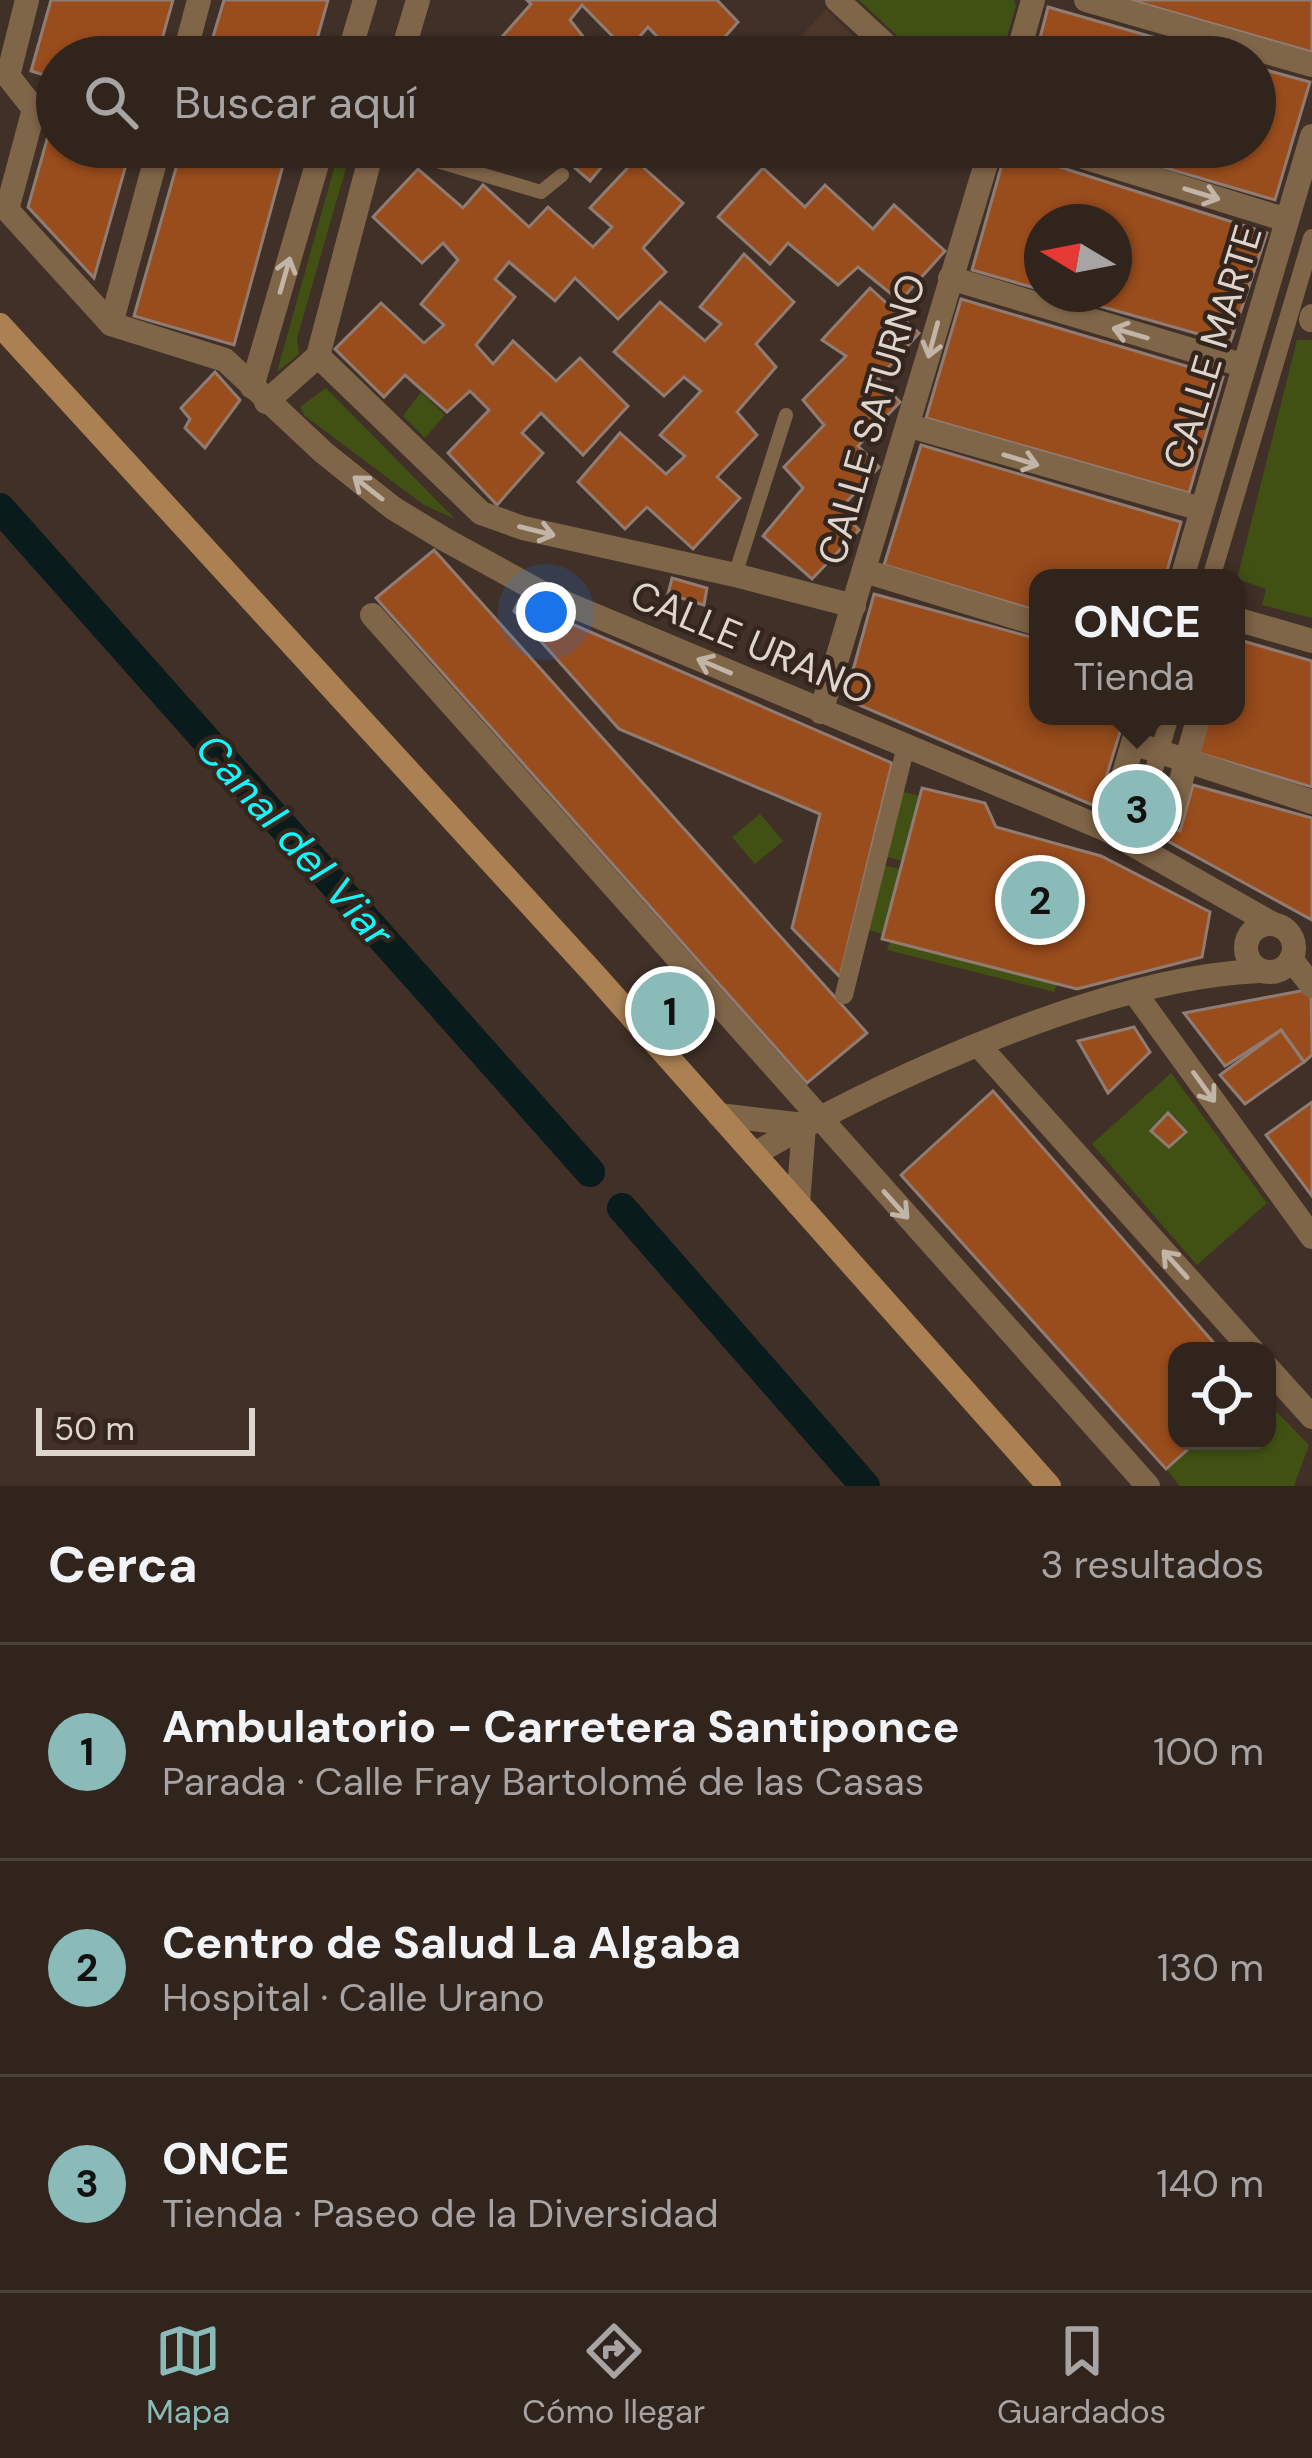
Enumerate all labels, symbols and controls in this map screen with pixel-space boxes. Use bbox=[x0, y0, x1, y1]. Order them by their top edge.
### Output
search box bbox=[36, 36, 1276, 168]
icon: search bbox=[78, 69, 144, 135]
text: Buscar aquí bbox=[174, 73, 417, 132]
one-way arrow bbox=[1183, 184, 1221, 206]
north arrow bbox=[1024, 204, 1132, 312]
street label: CALLE MARTE bbox=[1151, 219, 1274, 475]
one-way arrow bbox=[275, 257, 297, 295]
street label: CALLE SATURNO bbox=[806, 268, 937, 570]
one-way arrow bbox=[921, 320, 943, 358]
one-way arrow bbox=[1112, 320, 1150, 342]
one-way arrow bbox=[1002, 450, 1040, 472]
one-way arrow bbox=[353, 475, 384, 502]
one-way arrow bbox=[517, 521, 555, 543]
street label: CALLE URANO bbox=[623, 568, 881, 716]
popup bbox=[1029, 569, 1245, 725]
your location bbox=[516, 582, 576, 642]
text: ONCE bbox=[1073, 592, 1201, 651]
text: Tienda bbox=[1073, 651, 1195, 702]
one-way arrow bbox=[696, 653, 732, 675]
water label: Canal del Viar bbox=[184, 722, 406, 960]
pin: 3 bbox=[1098, 764, 1176, 854]
pin: 2 bbox=[1001, 855, 1079, 945]
pin: 1 bbox=[631, 966, 709, 1056]
one-way arrow bbox=[1190, 1070, 1216, 1103]
one-way arrow bbox=[882, 1190, 909, 1220]
one-way arrow bbox=[1162, 1249, 1189, 1280]
map controls bbox=[1168, 1342, 1276, 1450]
button: locate bbox=[1168, 1342, 1276, 1450]
scale bar bbox=[36, 1402, 255, 1455]
text: 50 m bbox=[54, 1407, 135, 1450]
text: Cerca bbox=[48, 1531, 198, 1598]
text: 3 resultados bbox=[1040, 1539, 1264, 1590]
text: Ambulatorio - Carretera Santiponce bbox=[162, 1697, 960, 1756]
text: 1 bbox=[80, 1726, 94, 1777]
text: 100 m bbox=[1153, 1726, 1264, 1777]
text: Parada · Calle Fray Bartolomé de las Casas bbox=[162, 1756, 924, 1807]
text: Centro de Salud La Algaba bbox=[162, 1913, 741, 1972]
text: 2 bbox=[76, 1942, 98, 1993]
text: 130 m bbox=[1157, 1942, 1264, 1993]
text: Hospital · Calle Urano bbox=[162, 1972, 545, 2023]
text: ONCE bbox=[162, 2129, 290, 2188]
text: 3 bbox=[75, 2158, 99, 2209]
text: 140 m bbox=[1156, 2158, 1264, 2209]
text: Tienda · Paseo de la Diversidad bbox=[162, 2188, 719, 2239]
tab: Mapa bbox=[146, 2318, 230, 2433]
tab: Cómo llegar bbox=[522, 2318, 705, 2433]
tab: Guardados bbox=[997, 2318, 1166, 2433]

